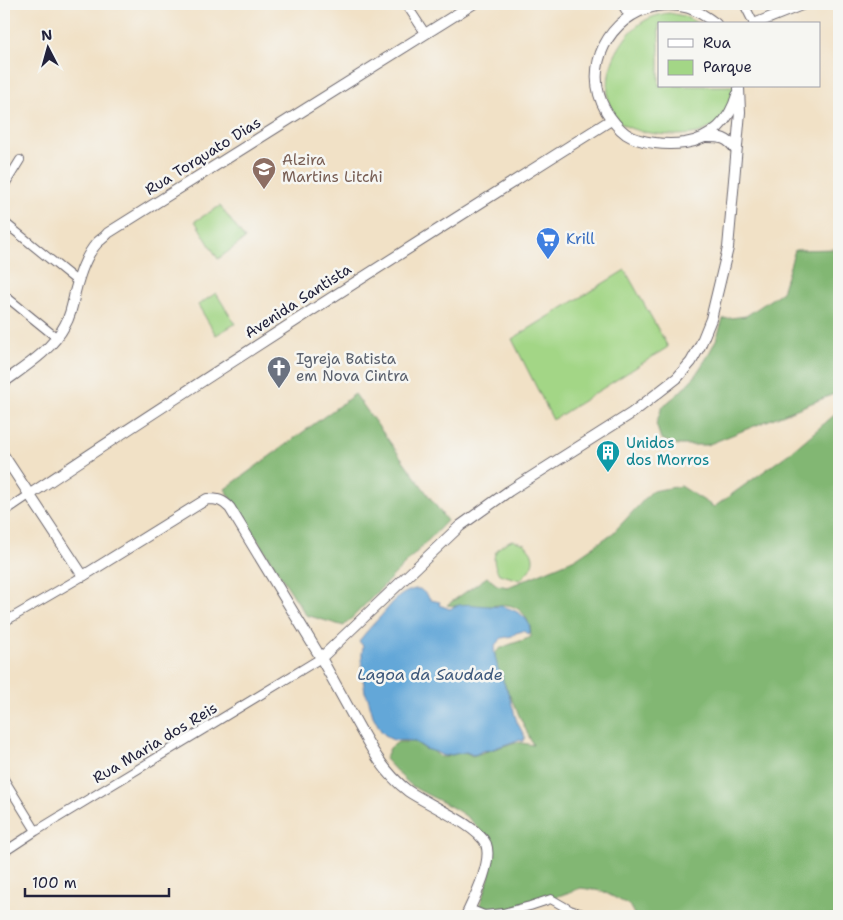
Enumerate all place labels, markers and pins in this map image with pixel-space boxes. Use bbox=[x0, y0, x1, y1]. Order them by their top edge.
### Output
place label: Alzira Martins Litchi bbox=[282, 150, 383, 187]
school or university icon: Alzira Martins Litchi bbox=[251, 156, 277, 190]
supermarket icon: Krill bbox=[535, 226, 561, 260]
place label: Krill bbox=[566, 229, 595, 249]
place label: Igreja Batista em Nova Cintra bbox=[296, 349, 409, 386]
church icon: Igreja Batista em Nova Cintra bbox=[266, 355, 292, 389]
place label: Unidos dos Morros bbox=[626, 433, 709, 470]
building icon: Unidos dos Morros bbox=[595, 439, 621, 473]

